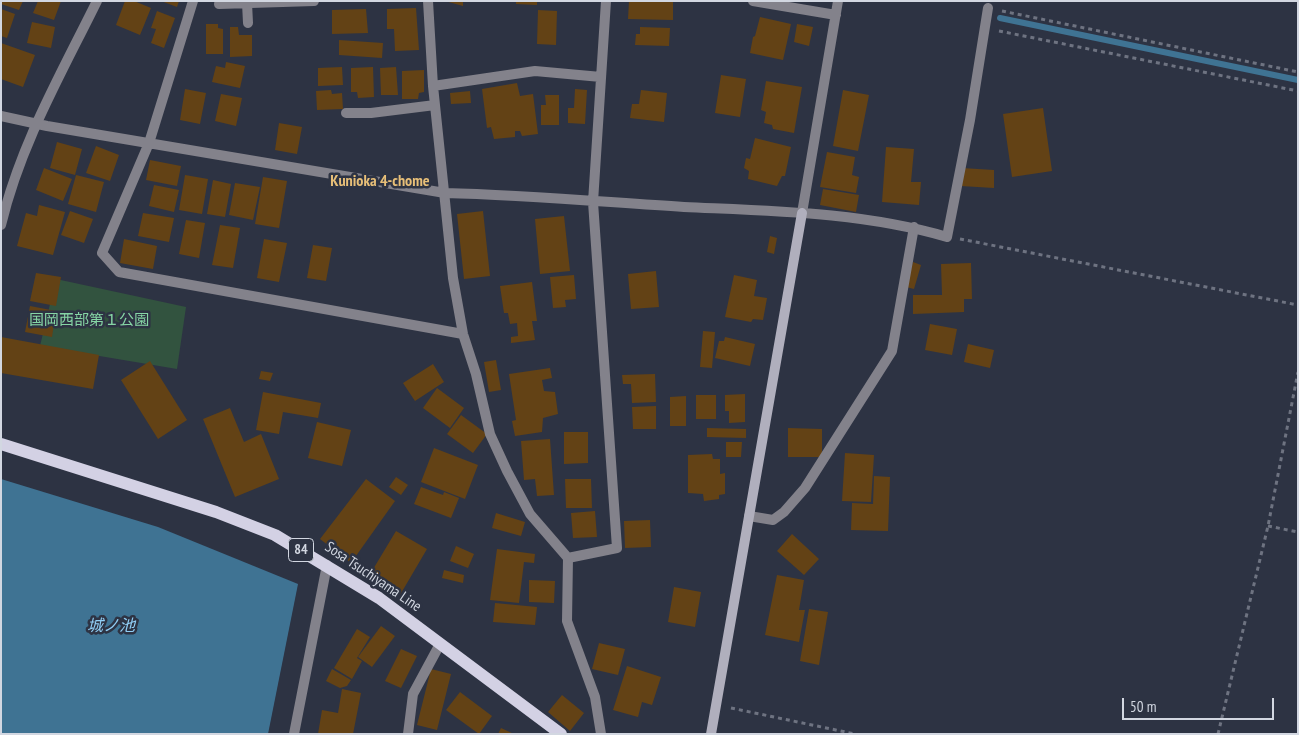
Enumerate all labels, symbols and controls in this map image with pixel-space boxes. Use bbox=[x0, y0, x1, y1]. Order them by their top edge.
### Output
district label: Kunioka 4-chome bbox=[330, 171, 430, 191]
park label: 国岡西部第１公園 bbox=[29, 312, 149, 330]
road number: 84 bbox=[288, 538, 314, 562]
street label: Sosa Tsuchiyama Line bbox=[321, 538, 425, 616]
water label: 城ノ池 bbox=[87, 616, 135, 636]
scale bar bbox=[1124, 688, 1276, 720]
text: 50 m bbox=[1130, 697, 1156, 716]

